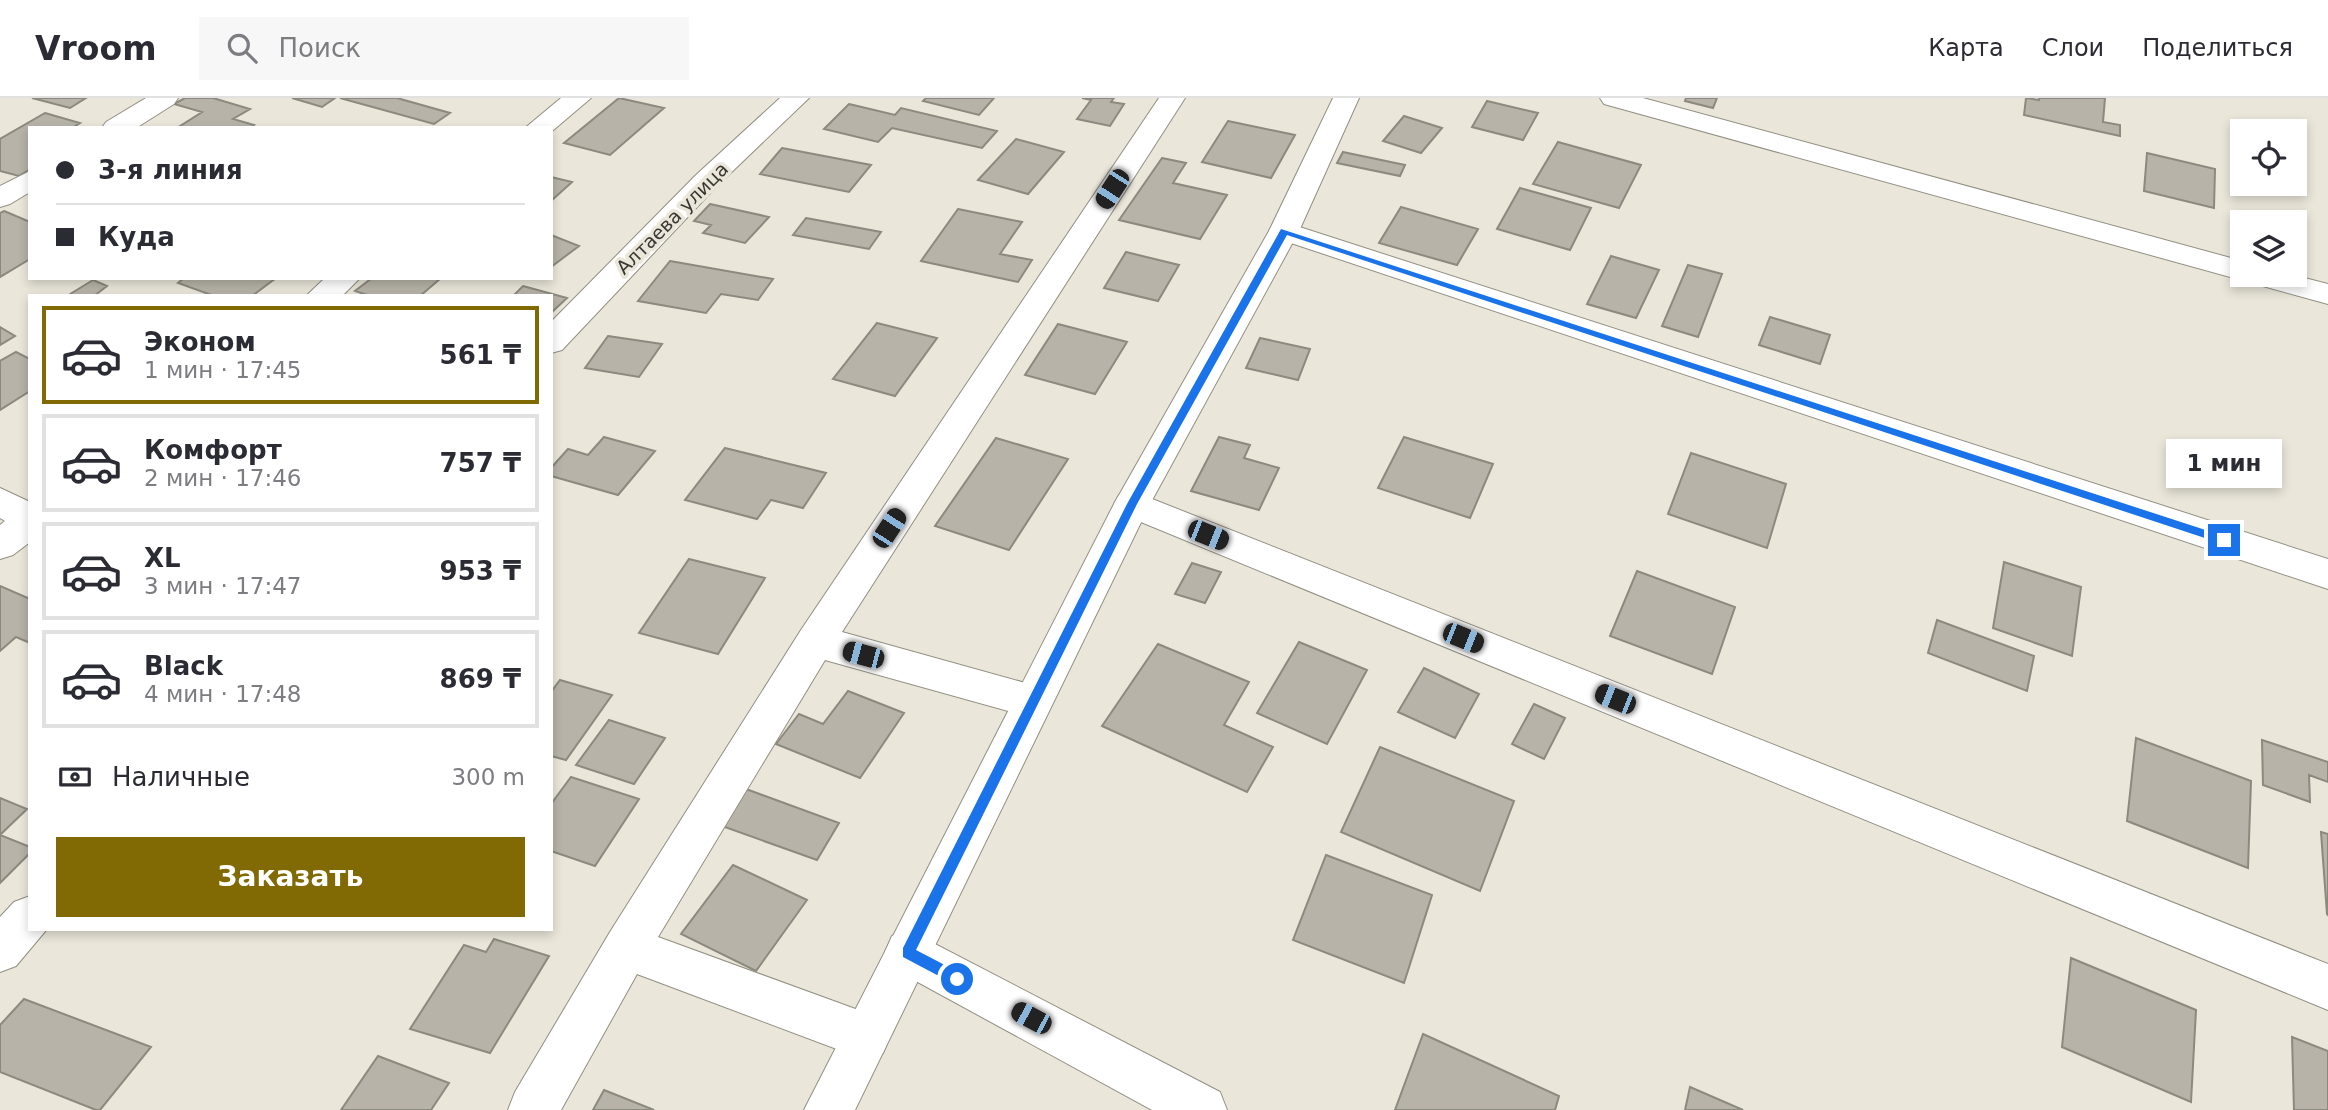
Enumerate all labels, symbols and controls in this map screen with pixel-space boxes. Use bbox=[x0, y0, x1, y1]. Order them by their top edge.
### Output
search box bbox=[199, 17, 689, 80]
text: Vroom bbox=[35, 29, 157, 68]
icon: search bbox=[223, 29, 261, 67]
text: Поиск bbox=[279, 33, 361, 63]
text: Карта bbox=[1928, 34, 2004, 62]
text: Слои bbox=[2042, 34, 2104, 62]
text: Поделиться bbox=[2142, 34, 2293, 62]
map controls bbox=[2230, 119, 2307, 287]
button: locate bbox=[2230, 119, 2307, 196]
text: 3-я линия bbox=[98, 155, 243, 185]
street label: Алтаева улица bbox=[612, 158, 732, 278]
car bbox=[1092, 166, 1133, 212]
button: layers bbox=[2230, 210, 2307, 287]
text: Куда bbox=[98, 222, 175, 252]
icon: car bbox=[60, 324, 123, 387]
text: Эконом bbox=[144, 327, 256, 357]
text: 561 ₸ bbox=[440, 340, 521, 370]
text: 1 мин · 17:45 bbox=[144, 357, 302, 383]
icon: car bbox=[60, 432, 123, 495]
text: Комфорт bbox=[144, 435, 282, 465]
callout: 1 мин bbox=[2166, 438, 2282, 488]
text: 757 ₸ bbox=[440, 448, 521, 478]
text: 1 мин bbox=[2187, 450, 2261, 476]
text: 2 мин · 17:46 bbox=[144, 465, 302, 491]
car bbox=[869, 505, 910, 551]
car bbox=[1185, 517, 1232, 553]
route end bbox=[2208, 524, 2240, 556]
icon: car bbox=[60, 540, 123, 603]
text: XL bbox=[144, 543, 181, 573]
text: 953 ₸ bbox=[440, 556, 521, 586]
text: 3 мин · 17:47 bbox=[144, 573, 302, 599]
car bbox=[1440, 620, 1487, 656]
car bbox=[840, 639, 887, 671]
icon: car bbox=[60, 648, 123, 711]
text: Black bbox=[144, 651, 223, 681]
text: 869 ₸ bbox=[440, 664, 521, 694]
text: 4 мин · 17:48 bbox=[144, 681, 302, 707]
car bbox=[1592, 681, 1639, 717]
icon: cash bbox=[56, 758, 94, 796]
text: Наличные bbox=[112, 762, 250, 792]
text: 300 m bbox=[451, 764, 525, 790]
button: Заказать bbox=[56, 837, 525, 917]
route start bbox=[941, 963, 973, 995]
car bbox=[1008, 999, 1055, 1037]

